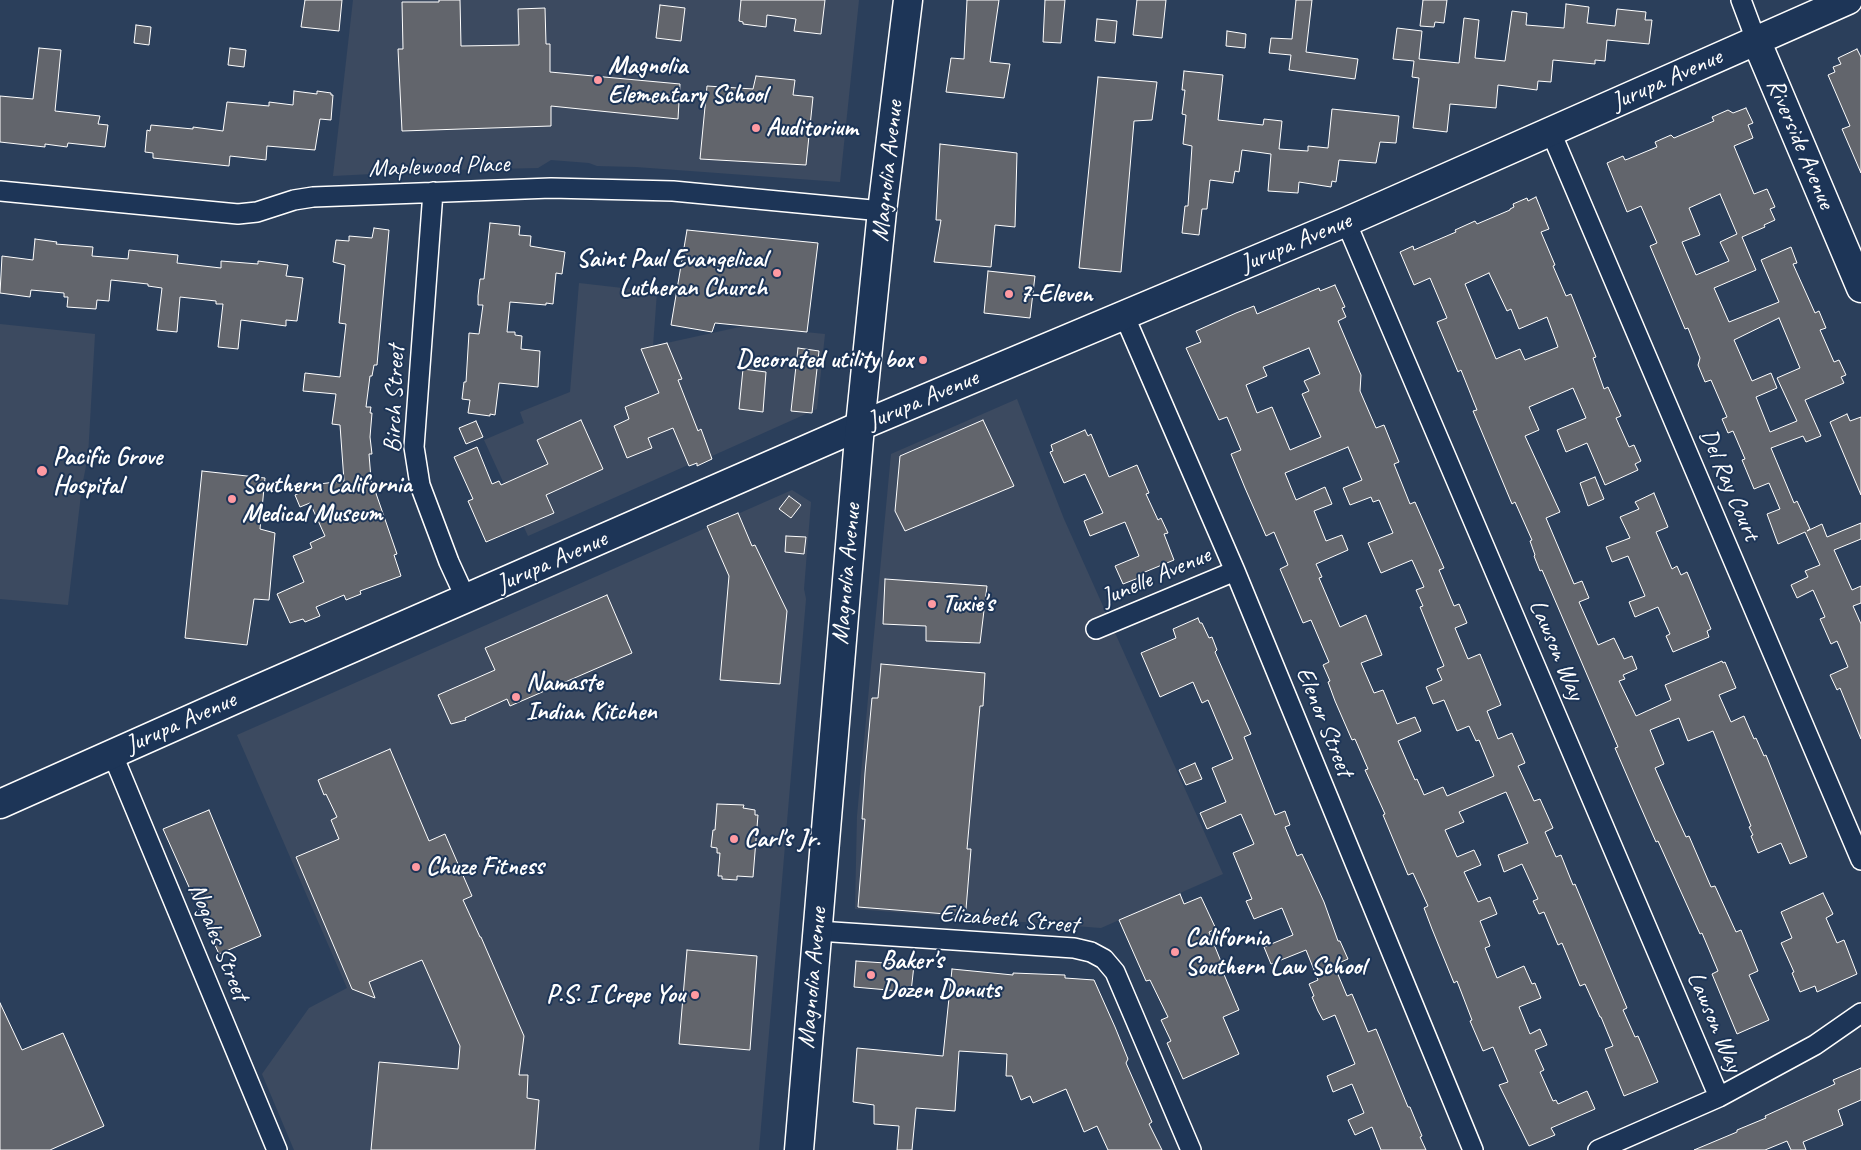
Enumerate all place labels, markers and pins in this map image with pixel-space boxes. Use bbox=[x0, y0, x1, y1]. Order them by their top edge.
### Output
place label: Magnolia Elementary School bbox=[608, 51, 767, 110]
marker: Magnolia Elementary School bbox=[592, 74, 604, 86]
place label: Auditorium bbox=[766, 113, 857, 143]
marker: Auditorium bbox=[750, 122, 762, 134]
place label: Saint Paul Evangelical Lutheran Church bbox=[576, 244, 767, 303]
marker: Saint Paul Evangelical Lutheran Church bbox=[771, 267, 783, 279]
place label: 7-Eleven bbox=[1019, 279, 1093, 309]
marker: 7-Eleven bbox=[1003, 288, 1015, 300]
place label: Decorated utility box bbox=[736, 345, 913, 375]
marker: Decorated utility box bbox=[917, 354, 929, 366]
place label: Pacific Grove Hospital bbox=[53, 442, 162, 501]
marker: Pacific Grove Hospital bbox=[35, 464, 49, 478]
place label: Southern California Medical Museum bbox=[242, 470, 412, 529]
marker: Southern California Medical Museum bbox=[226, 493, 238, 505]
place label: Tuxie's bbox=[942, 589, 994, 619]
marker: Tuxie's bbox=[926, 598, 938, 610]
place label: Namaste Indian Kitchen bbox=[526, 668, 657, 727]
marker: Namaste Indian Kitchen bbox=[510, 691, 522, 703]
place label: Carl's Jr. bbox=[744, 824, 820, 854]
marker: Carl's Jr. bbox=[728, 833, 740, 845]
place label: Chuze Fitness bbox=[426, 852, 544, 882]
marker: Chuze Fitness bbox=[410, 861, 422, 873]
place label: California Southern Law School bbox=[1185, 923, 1366, 982]
place label: Baker's Dozen Donuts bbox=[881, 946, 1000, 1005]
marker: California Southern Law School bbox=[1169, 946, 1181, 958]
marker: Baker's Dozen Donuts bbox=[865, 969, 877, 981]
place label: P.S. I Crepe You bbox=[546, 980, 685, 1010]
marker: P.S. I Crepe You bbox=[689, 989, 701, 1001]

